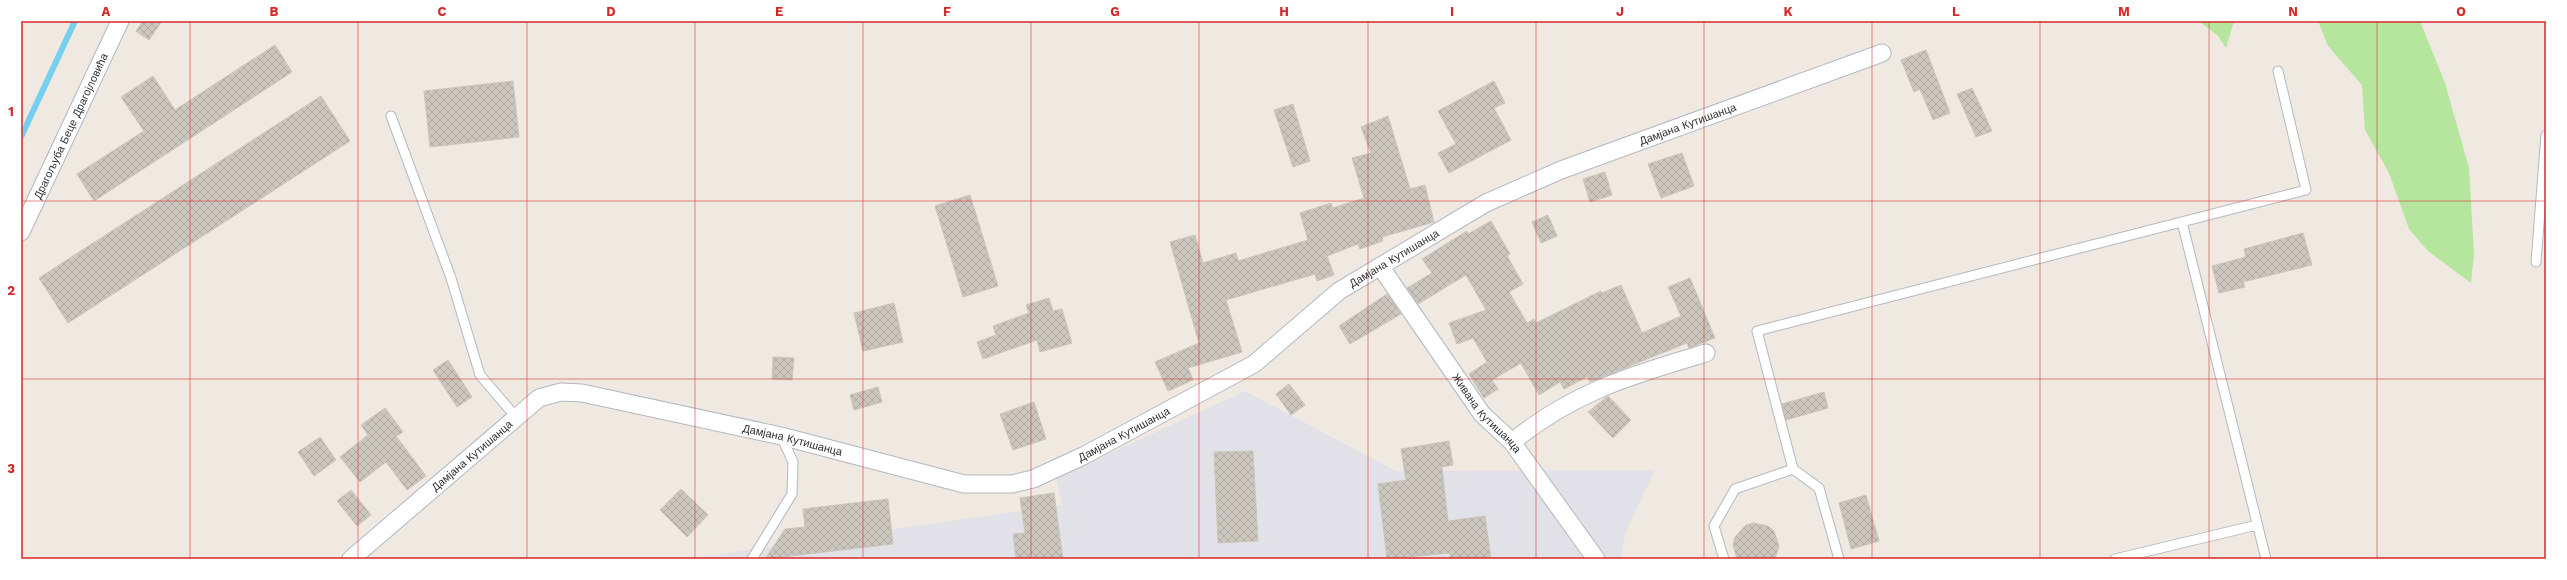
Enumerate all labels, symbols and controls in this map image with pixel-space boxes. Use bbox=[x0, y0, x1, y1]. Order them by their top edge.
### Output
text: A bbox=[102, 4, 111, 19]
text: B bbox=[270, 4, 279, 19]
text: C bbox=[438, 4, 447, 19]
text: D bbox=[606, 4, 616, 19]
text: E bbox=[775, 4, 783, 19]
text: F bbox=[943, 4, 951, 19]
text: G bbox=[1110, 4, 1120, 19]
text: H bbox=[1279, 4, 1289, 19]
text: I bbox=[1450, 4, 1454, 19]
text: J bbox=[1616, 4, 1624, 19]
text: K bbox=[1783, 4, 1793, 19]
text: L bbox=[1952, 4, 1960, 19]
text: M bbox=[2118, 4, 2130, 19]
text: N bbox=[2288, 4, 2298, 19]
text: O bbox=[2456, 4, 2466, 19]
street label: Драгољуба Беце Драгојловића bbox=[31, 51, 111, 201]
street label: Дамјана Кутишанца bbox=[1638, 100, 1739, 148]
text: 1 bbox=[8, 104, 14, 119]
street label: Дамјана Кутишанца bbox=[1347, 226, 1442, 290]
text: 2 bbox=[7, 283, 15, 298]
street label: Живана Кутишанца bbox=[1449, 371, 1524, 456]
street label: Дамјана Кутишанца bbox=[1076, 404, 1173, 464]
street label: Дамјана Кутишанца bbox=[429, 417, 516, 494]
street label: Дамјана Кутишанца bbox=[741, 422, 845, 459]
text: 3 bbox=[7, 461, 15, 476]

